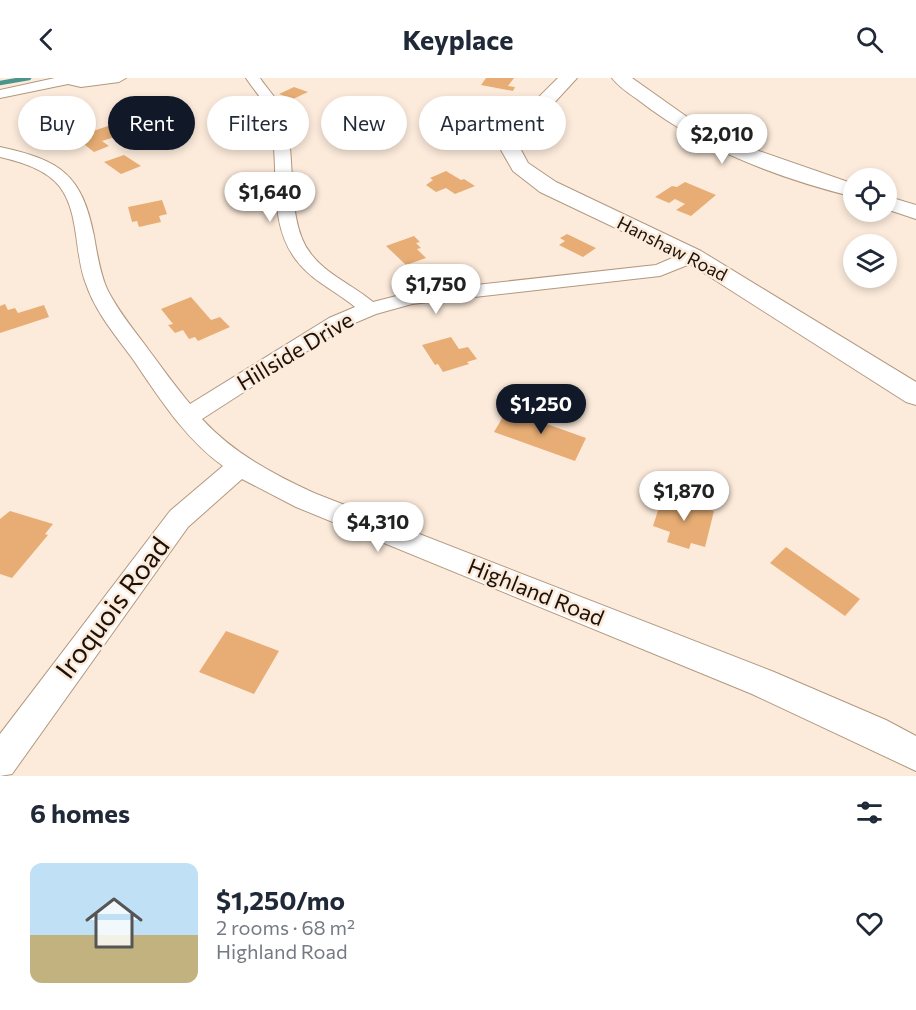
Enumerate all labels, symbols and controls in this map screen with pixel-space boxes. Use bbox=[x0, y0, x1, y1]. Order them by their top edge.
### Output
icon: back bbox=[30, 23, 63, 56]
text: Keyplace bbox=[402, 23, 514, 56]
icon: search bbox=[853, 23, 886, 56]
chip: Buy bbox=[18, 96, 96, 150]
chip: Rent bbox=[108, 96, 195, 150]
chip: Filters bbox=[207, 96, 309, 150]
chip: New bbox=[321, 96, 407, 150]
chip: Apartment bbox=[419, 96, 566, 150]
pin: $2,010 bbox=[673, 114, 771, 165]
text: $2,010 bbox=[690, 121, 754, 145]
map controls bbox=[843, 168, 897, 288]
button: locate bbox=[843, 168, 897, 222]
pin: $1,640 bbox=[221, 172, 319, 223]
text: $1,640 bbox=[238, 179, 302, 203]
street label: Hanshaw Road bbox=[614, 211, 731, 285]
button: layers bbox=[843, 234, 897, 288]
pin: $1,750 bbox=[387, 264, 485, 315]
text: $1,750 bbox=[405, 271, 467, 295]
street label: Hillside Drive bbox=[232, 305, 358, 396]
pin: $1,250 bbox=[492, 384, 590, 435]
text: $1,250 bbox=[510, 391, 572, 415]
pin: $1,870 bbox=[635, 471, 733, 522]
text: $1,870 bbox=[653, 478, 715, 502]
pin: $4,310 bbox=[329, 502, 427, 553]
text: $4,310 bbox=[347, 509, 409, 533]
street label: Iroquois Road bbox=[48, 530, 176, 684]
street label: Highland Road bbox=[464, 552, 608, 631]
icon: filters bbox=[853, 796, 886, 829]
text: 6 homes bbox=[30, 797, 130, 828]
text: $1,250/mo bbox=[216, 884, 345, 915]
icon: home bbox=[78, 887, 150, 959]
icon: heart bbox=[853, 907, 886, 940]
text: 2 rooms · 68 m² bbox=[216, 915, 355, 939]
text: Highland Road bbox=[216, 939, 348, 963]

